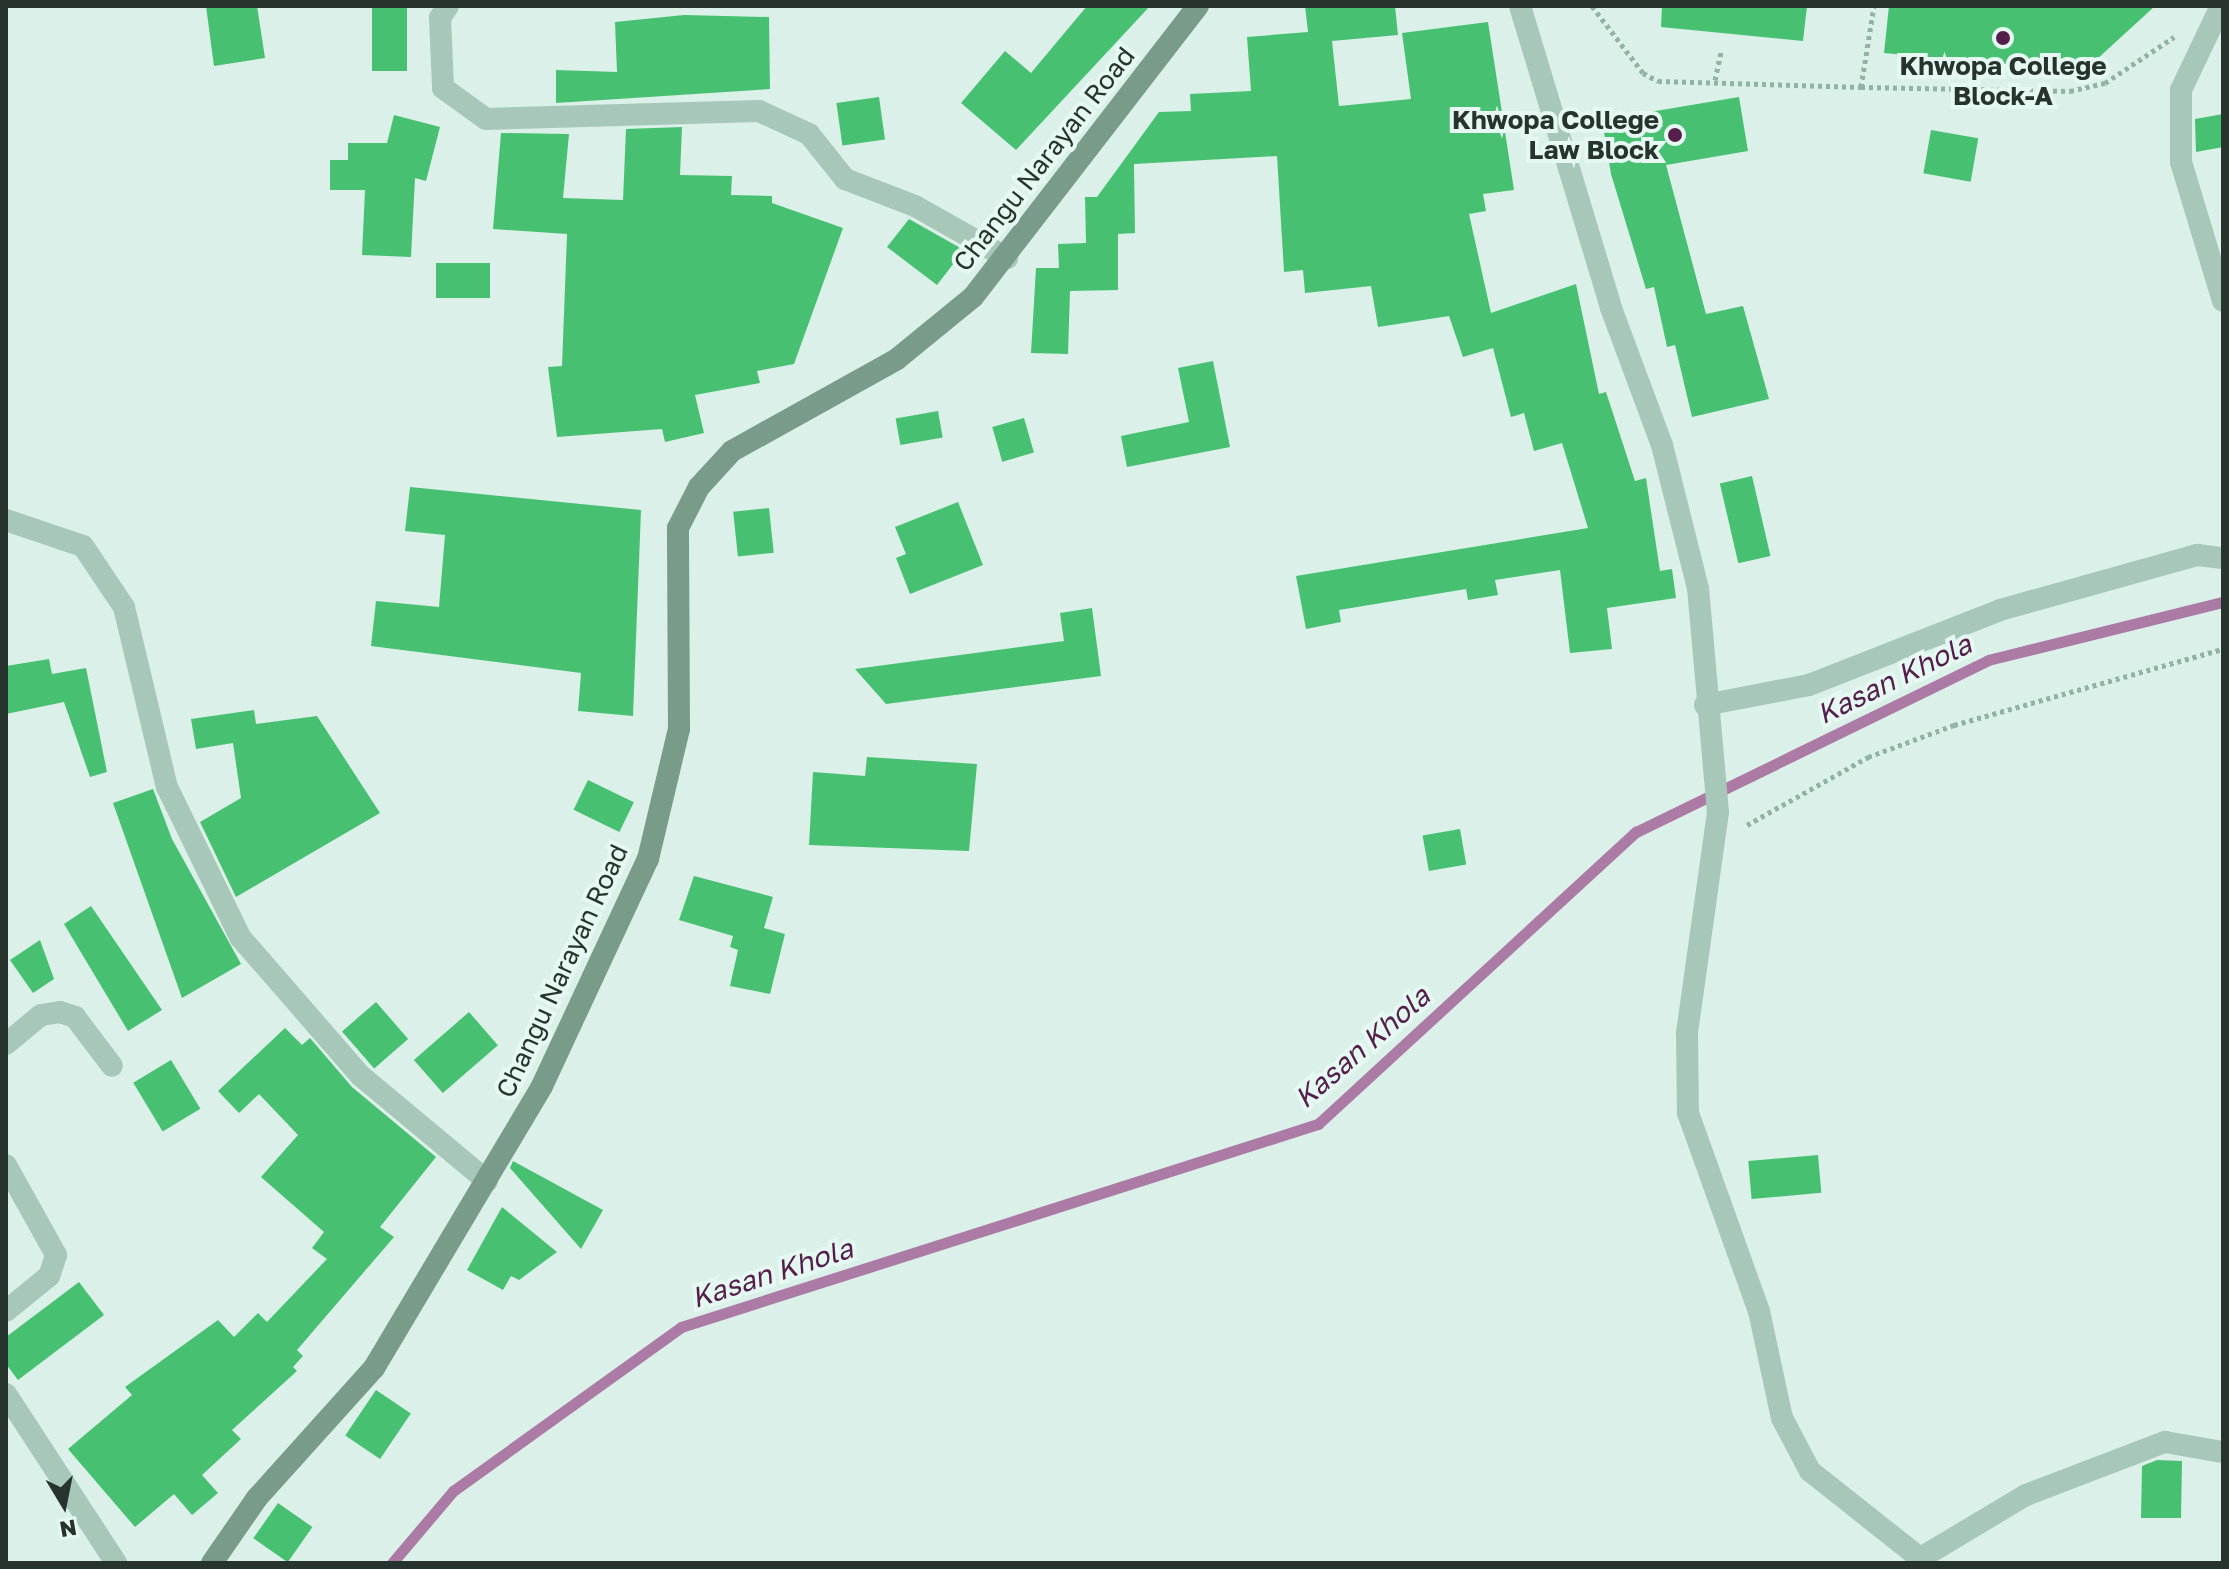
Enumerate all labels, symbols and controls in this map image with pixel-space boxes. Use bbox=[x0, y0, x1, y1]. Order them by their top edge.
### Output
marker: Khwopa College Block-A bbox=[1994, 29, 2012, 47]
street label: Changu Narayan Road bbox=[947, 41, 1141, 277]
place label: Khwopa College Block-A bbox=[1900, 50, 2106, 112]
place label: Khwopa College Law Block bbox=[1452, 104, 1659, 166]
marker: Khwopa College Law Block bbox=[1666, 126, 1684, 144]
water label: Kasan Khola bbox=[1811, 627, 1977, 731]
street label: Changu Narayan Road bbox=[490, 839, 634, 1103]
water label: Kasan Khola bbox=[1288, 979, 1436, 1115]
water label: Kasan Khola bbox=[687, 1231, 857, 1315]
north arrow bbox=[24, 1465, 104, 1545]
text: N bbox=[58, 1514, 79, 1544]

